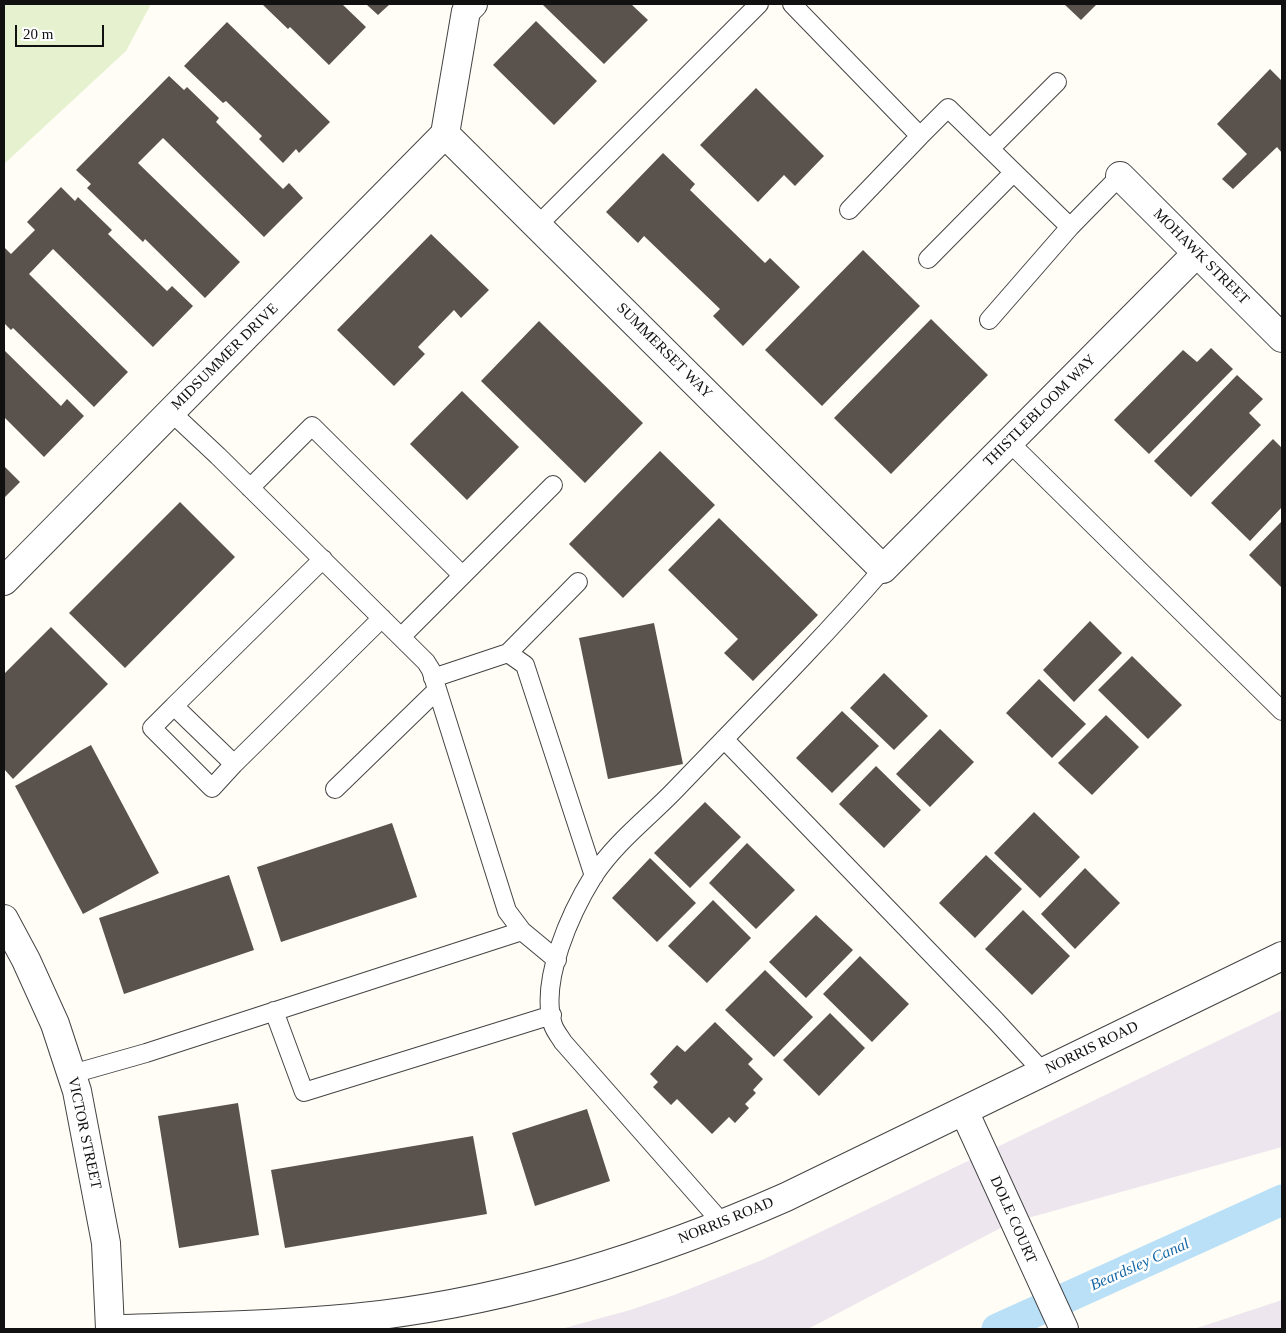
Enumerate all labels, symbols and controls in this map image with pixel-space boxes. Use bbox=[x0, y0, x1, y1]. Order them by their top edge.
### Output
scale bar bbox=[18, 15, 106, 47]
text: 20 m bbox=[23, 26, 53, 42]
street label: MOHAWK STREET bbox=[1149, 205, 1253, 309]
street label: SUMMERSET WAY bbox=[612, 299, 716, 403]
street label: MIDSUMMER DRIVE bbox=[168, 300, 282, 414]
street label: THISTLEBLOOM WAY bbox=[980, 351, 1100, 471]
street label: NORRIS ROAD bbox=[1043, 1018, 1141, 1078]
street label: VICTOR STREET bbox=[63, 1075, 105, 1191]
street label: DOLE COURT bbox=[986, 1174, 1040, 1266]
street label: NORRIS ROAD bbox=[676, 1194, 776, 1248]
water label: Beardsley Canal bbox=[1087, 1235, 1193, 1295]

